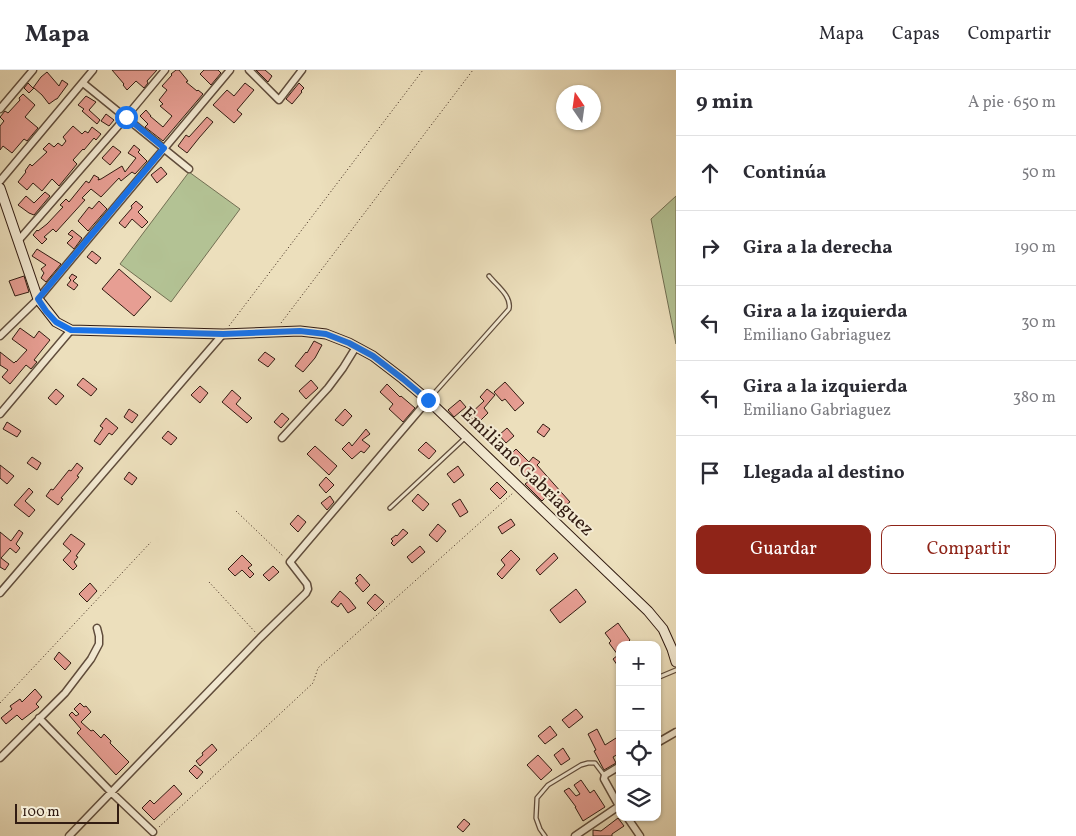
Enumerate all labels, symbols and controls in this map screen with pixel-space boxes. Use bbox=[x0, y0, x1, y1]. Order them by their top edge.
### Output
text: Mapa bbox=[25, 18, 90, 52]
text: Mapa bbox=[819, 22, 864, 47]
text: Capas bbox=[892, 22, 940, 47]
text: Compartir bbox=[968, 22, 1051, 47]
north arrow bbox=[556, 85, 601, 130]
text: 9 min bbox=[696, 88, 753, 117]
text: A pie · 650 m bbox=[968, 92, 1056, 114]
route start bbox=[115, 106, 138, 129]
icon: ahead bbox=[696, 159, 724, 187]
text: Continúa bbox=[743, 160, 826, 186]
text: 50 m bbox=[1022, 162, 1056, 184]
icon: right bbox=[696, 234, 724, 262]
text: Gira a la derecha bbox=[743, 235, 893, 261]
text: 190 m bbox=[1014, 237, 1056, 259]
text: Gira a la izquierda bbox=[743, 299, 908, 325]
icon: left bbox=[696, 309, 724, 337]
text: 30 m bbox=[1021, 312, 1056, 334]
text: Emiliano Gabriaguez bbox=[743, 325, 891, 347]
text: Gira a la izquierda bbox=[743, 374, 908, 400]
icon: left bbox=[696, 384, 724, 412]
text: 380 m bbox=[1013, 387, 1056, 409]
route end bbox=[417, 389, 440, 412]
text: Emiliano Gabriaguez bbox=[743, 400, 891, 422]
street label: Emiliano Gabriaguez bbox=[455, 402, 599, 542]
icon: arrive bbox=[696, 459, 724, 487]
text: Llegada al destino bbox=[743, 460, 905, 486]
button: Guardar bbox=[696, 525, 871, 574]
button: Compartir bbox=[881, 525, 1056, 574]
map controls bbox=[616, 641, 661, 821]
button: + bbox=[616, 641, 661, 686]
button: − bbox=[616, 686, 661, 731]
button: locate bbox=[616, 731, 661, 776]
button: layers bbox=[616, 776, 661, 821]
scale bar bbox=[15, 801, 119, 824]
text: 100 m bbox=[22, 803, 60, 822]

